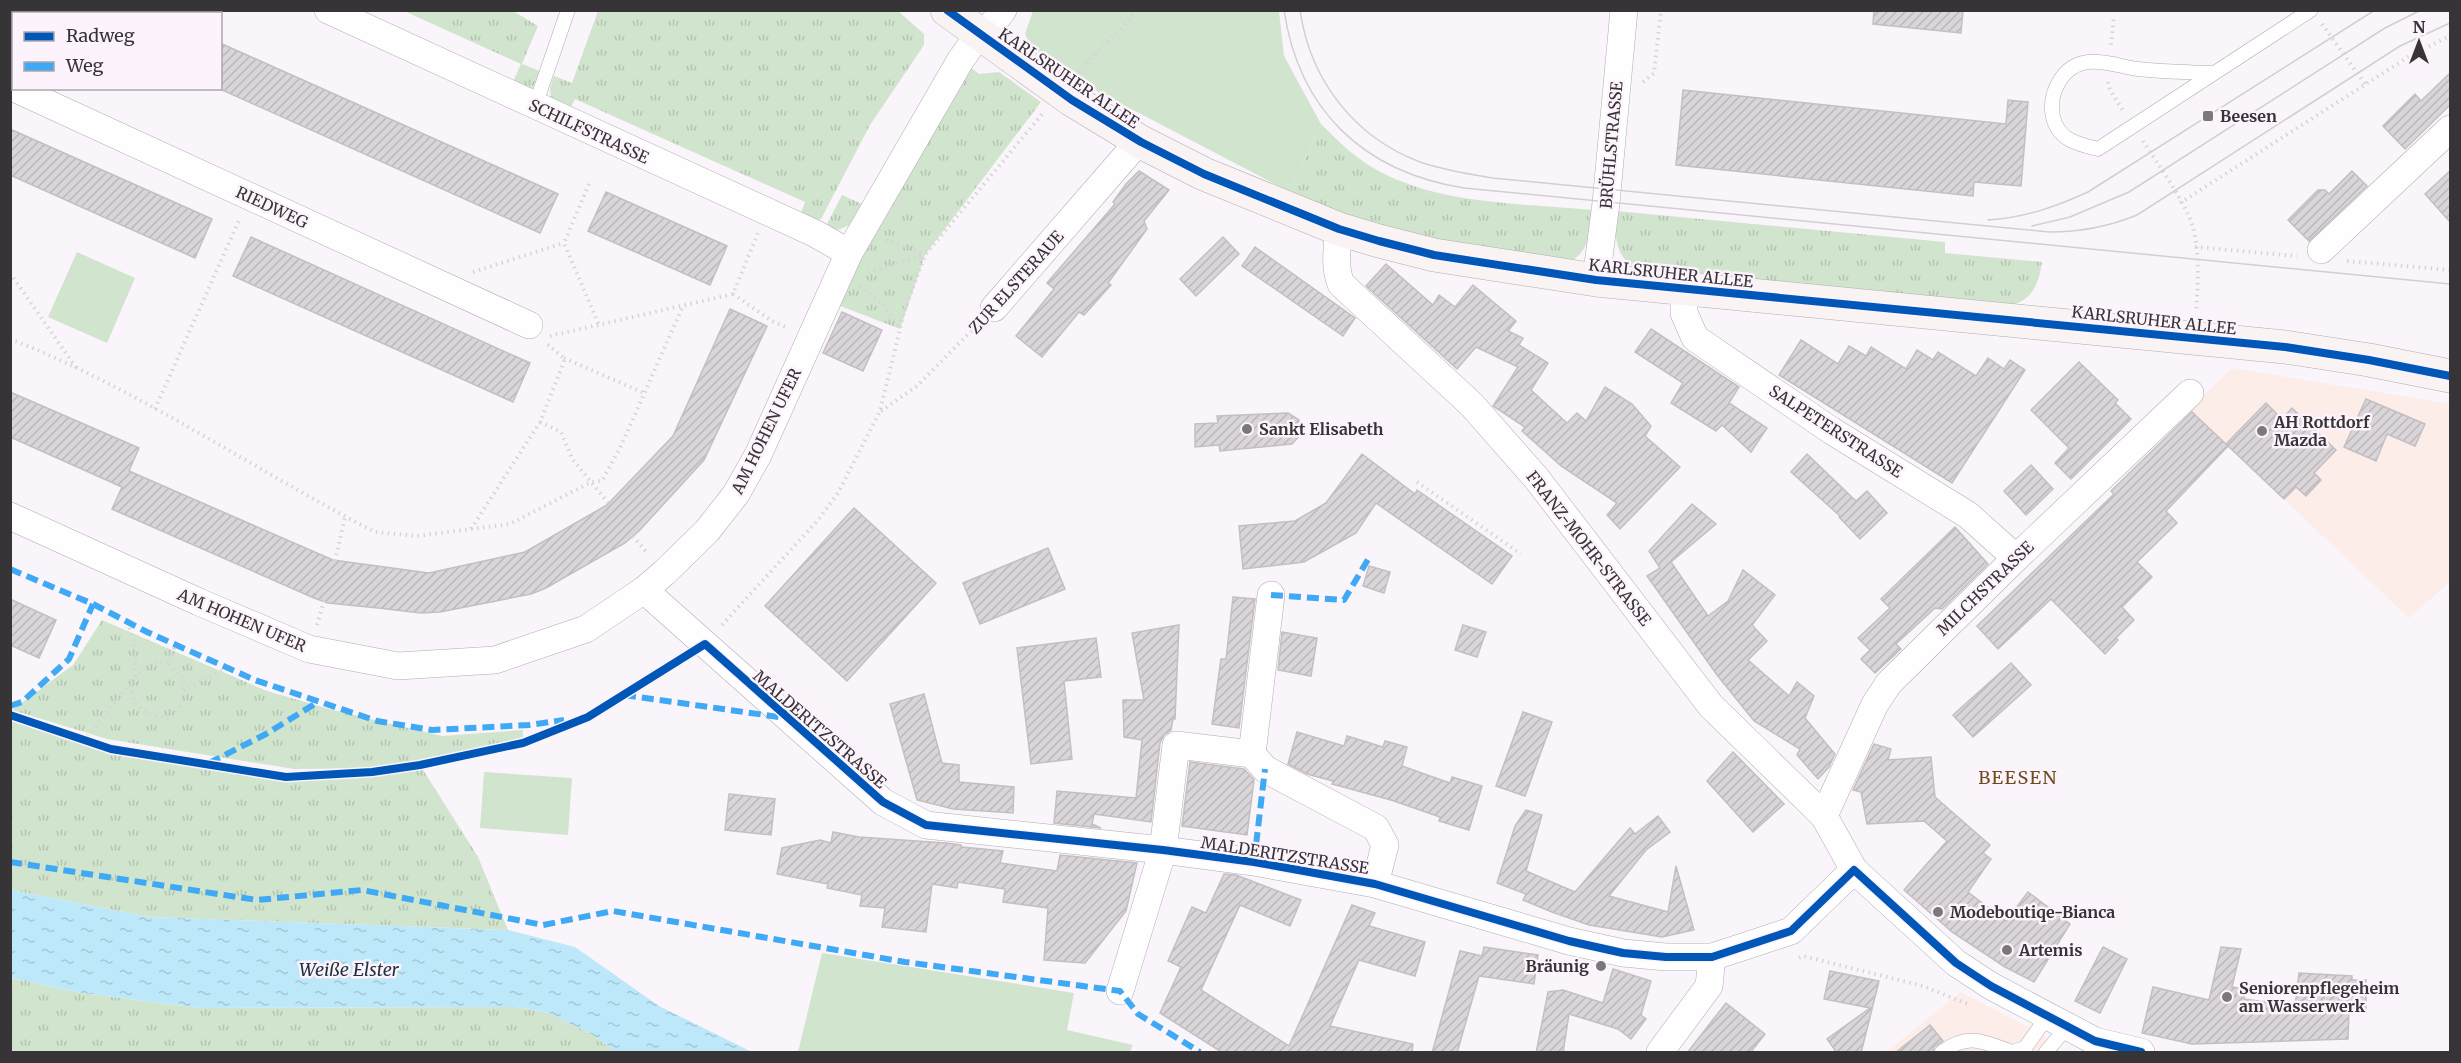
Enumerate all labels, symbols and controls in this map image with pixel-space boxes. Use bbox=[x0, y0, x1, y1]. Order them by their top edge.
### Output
legend bbox=[12, 12, 222, 90]
north arrow bbox=[2389, 12, 2449, 72]
text: N bbox=[2413, 17, 2426, 37]
street label: KARLSRUHER ALLEE bbox=[995, 23, 1144, 133]
text: Radweg bbox=[66, 24, 135, 47]
text: Weg bbox=[65, 54, 104, 77]
street label: BRÜHLSTRASSE bbox=[1595, 80, 1627, 210]
street label: SCHILFSTRASSE bbox=[526, 94, 653, 168]
place label: Beesen bbox=[2220, 106, 2277, 126]
marker: Beesen bbox=[2201, 109, 2215, 123]
street label: RIEDWEG bbox=[233, 182, 312, 233]
street label: ZUR ELSTERAUE bbox=[964, 226, 1068, 338]
street label: KARLSRUHER ALLEE bbox=[1588, 254, 1755, 292]
street label: KARLSRUHER ALLEE bbox=[2071, 301, 2238, 339]
street label: AM HOHEN UFER bbox=[726, 364, 805, 498]
street label: SALPETERSTRASSE bbox=[1766, 380, 1907, 482]
place label: AH Rottdorf Mazda bbox=[2273, 412, 2370, 450]
place label: Sankt Elisabeth bbox=[1259, 419, 1384, 439]
marker: Sankt Elisabeth bbox=[1240, 422, 1254, 436]
marker: AH Rottdorf Mazda bbox=[2255, 424, 2269, 438]
street label: FRANZ-MOHR-STRASSE bbox=[1522, 467, 1656, 630]
street label: MILCHSTRASSE bbox=[1932, 536, 2038, 639]
street label: AM HOHEN UFER bbox=[174, 584, 310, 656]
street label: MALDERITZSTRASSE bbox=[749, 666, 891, 793]
district label: BEESEN bbox=[1978, 766, 2058, 789]
street label: MALDERITZSTRASSE bbox=[1200, 832, 1371, 878]
place label: Modeboutiqe-Bianca bbox=[1950, 902, 2115, 922]
marker: Modeboutiqe-Bianca bbox=[1931, 905, 1945, 919]
place label: Artemis bbox=[2018, 940, 2082, 960]
marker: Artemis bbox=[2000, 943, 2014, 957]
place label: Bräunig bbox=[1526, 956, 1589, 976]
water label: Weiße Elster bbox=[299, 958, 400, 981]
marker: Bräunig bbox=[1594, 959, 1608, 973]
place label: Seniorenpflegeheim am Wasserwerk bbox=[2239, 978, 2399, 1016]
marker: Seniorenpflegeheim am Wasserwerk bbox=[2220, 990, 2234, 1004]

